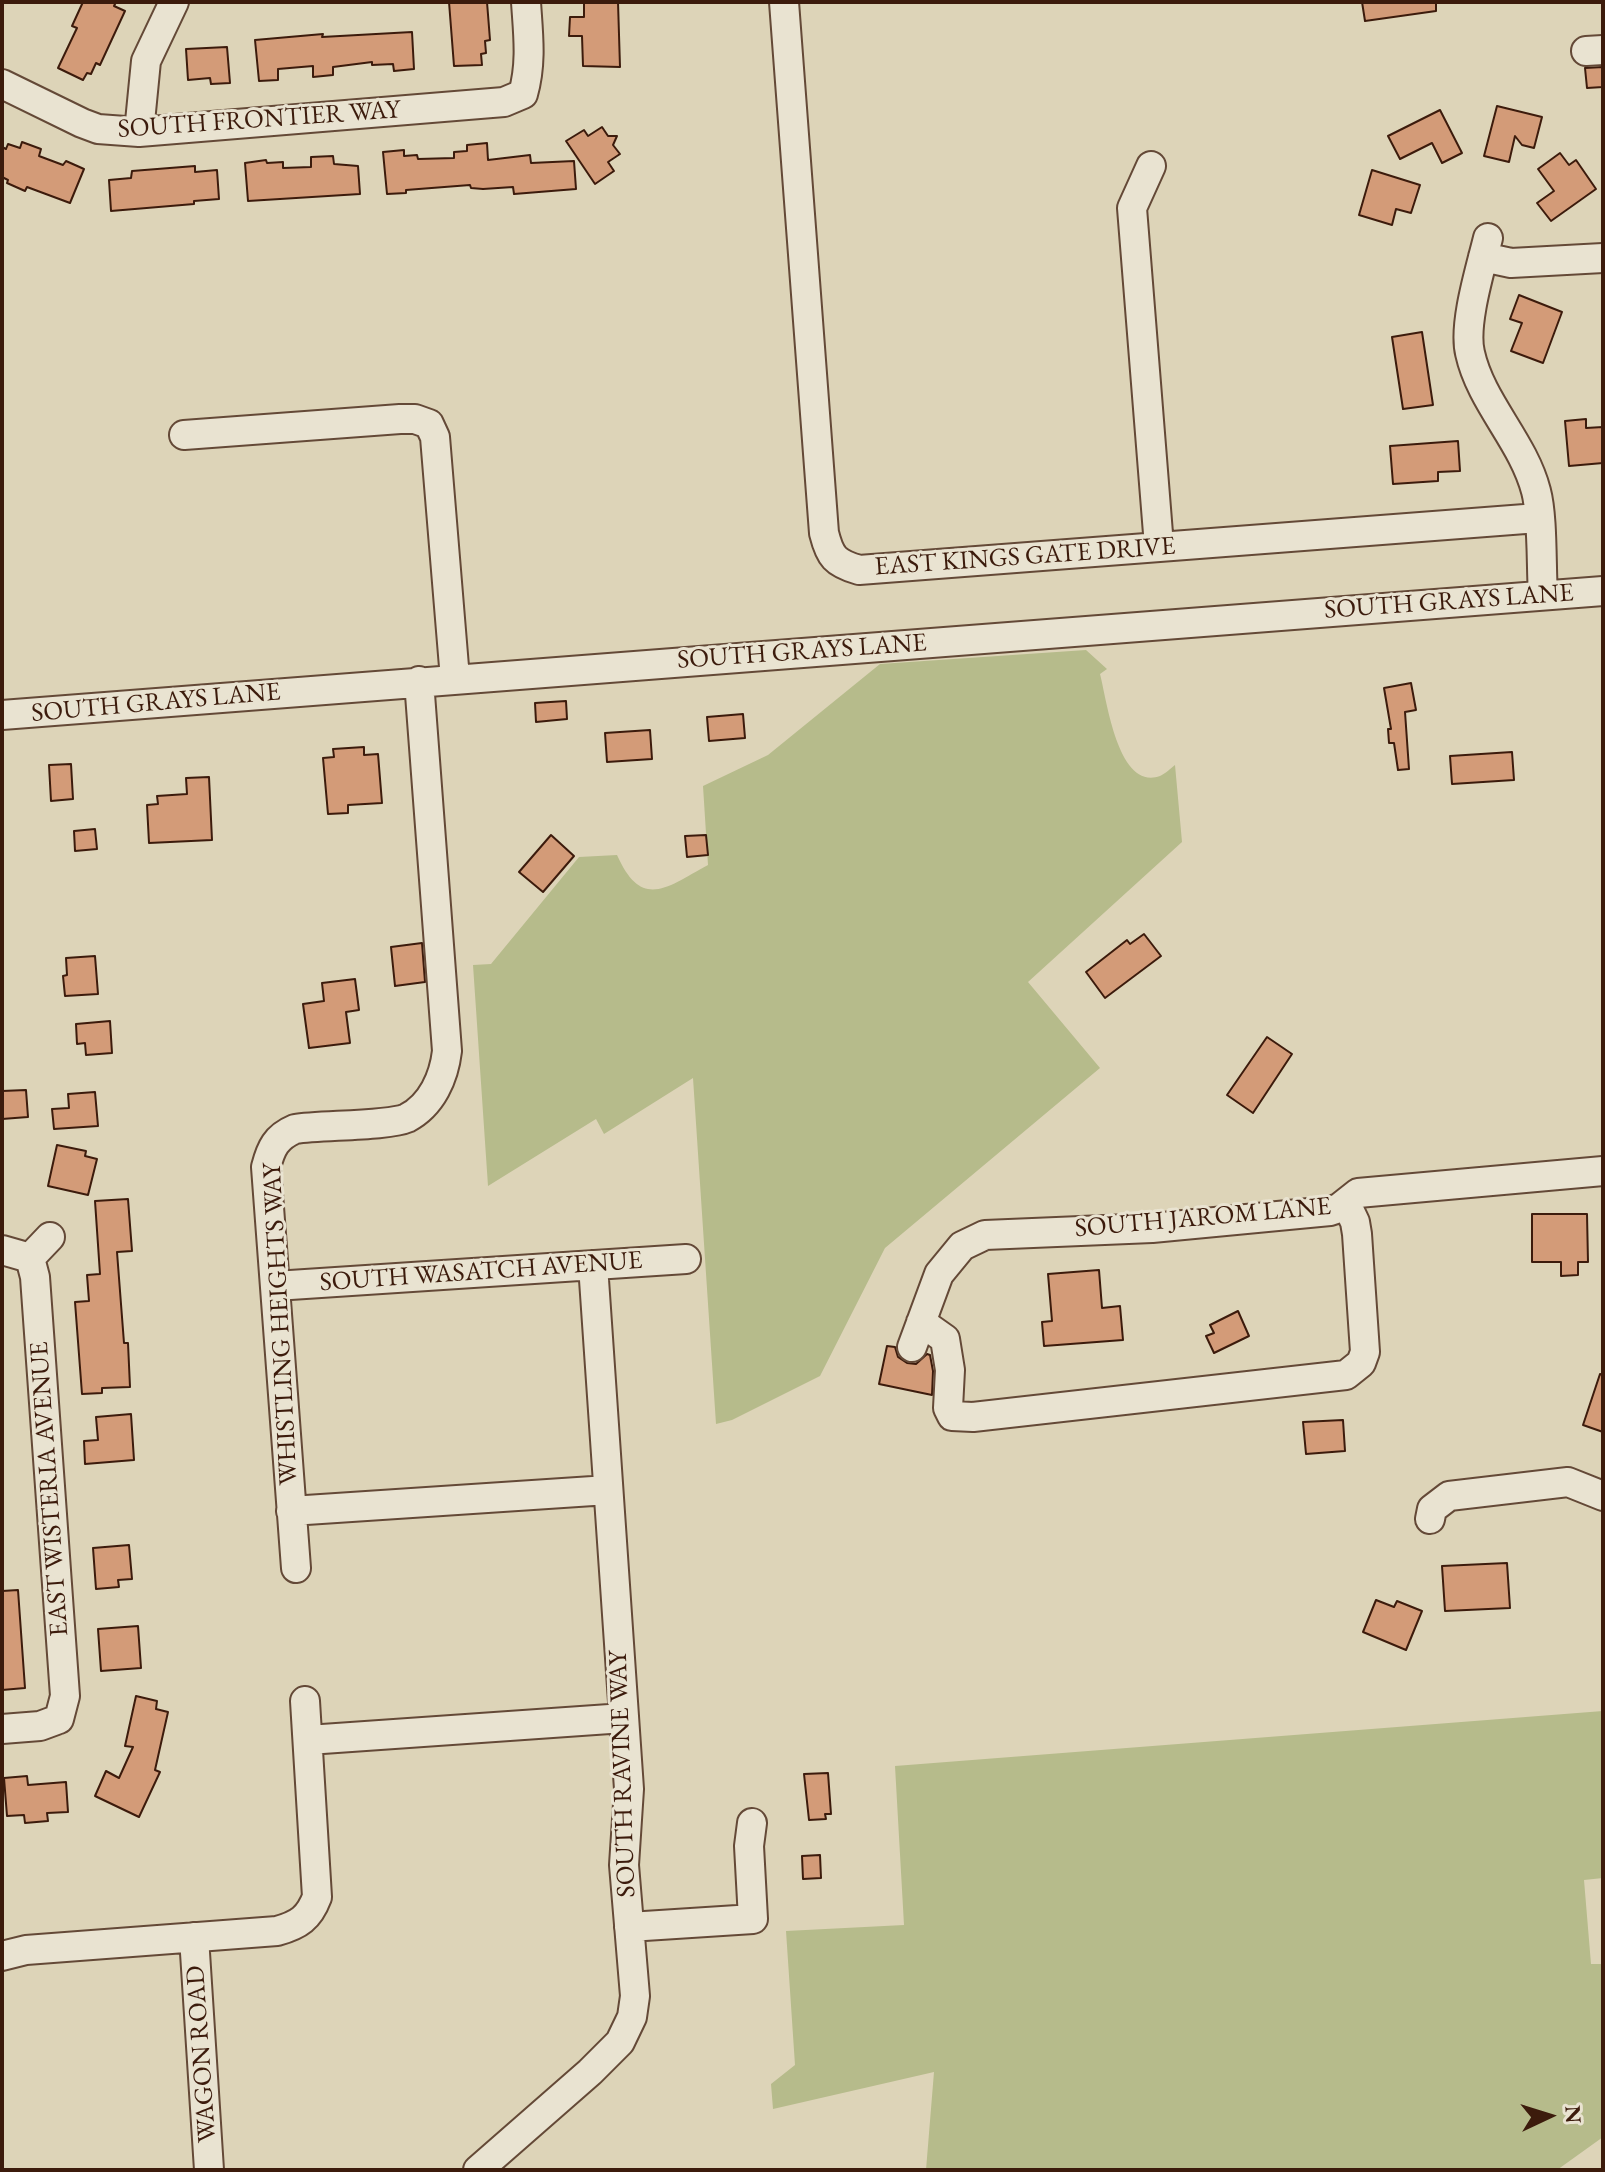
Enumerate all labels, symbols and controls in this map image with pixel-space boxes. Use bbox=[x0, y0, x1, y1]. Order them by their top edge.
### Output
street label: SOUTH FRONTIER WAY bbox=[117, 95, 401, 145]
street label: EAST KINGS GATE DRIVE bbox=[873, 531, 1177, 583]
street label: SOUTH GRAYS LANE bbox=[1323, 578, 1575, 626]
street label: SOUTH GRAYS LANE bbox=[676, 628, 928, 676]
street label: SOUTH GRAYS LANE bbox=[30, 677, 282, 729]
street label: WHISTLING HEIGHTS WAY bbox=[257, 1162, 305, 1486]
street label: SOUTH JAROM LANE bbox=[1074, 1191, 1332, 1245]
street label: SOUTH WASATCH AVENUE bbox=[319, 1245, 643, 1299]
street label: EAST WISTERIA AVENUE bbox=[24, 1340, 76, 1638]
street label: SOUTH RAVINE WAY bbox=[603, 1650, 643, 1898]
street label: WAGON ROAD bbox=[180, 1964, 224, 2144]
north arrow bbox=[1509, 2076, 1589, 2156]
text: N bbox=[1558, 2104, 1589, 2124]

